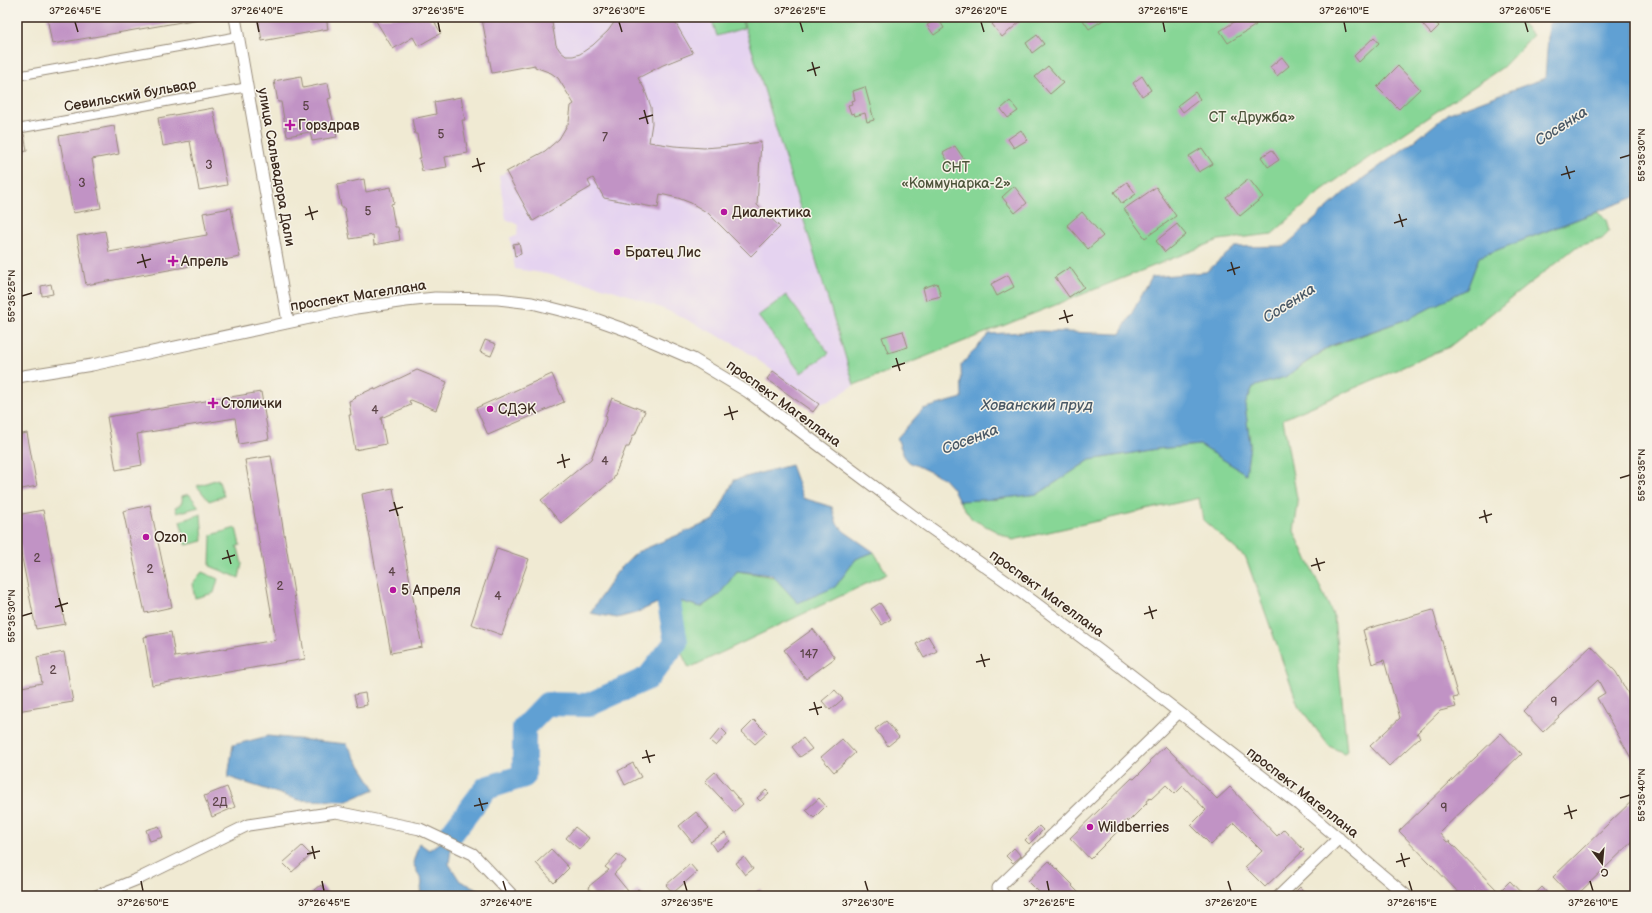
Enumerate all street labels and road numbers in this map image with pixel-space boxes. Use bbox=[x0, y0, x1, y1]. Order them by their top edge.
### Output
street label: Севильский бульвар bbox=[63, 75, 197, 115]
street label: улица Сальвадора Дали bbox=[254, 87, 299, 248]
street label: проспект Магеллана bbox=[289, 276, 428, 315]
street label: проспект Магеллана bbox=[723, 356, 845, 451]
street label: проспект Магеллана bbox=[986, 546, 1108, 641]
street label: проспект Магеллана bbox=[1243, 743, 1363, 842]

